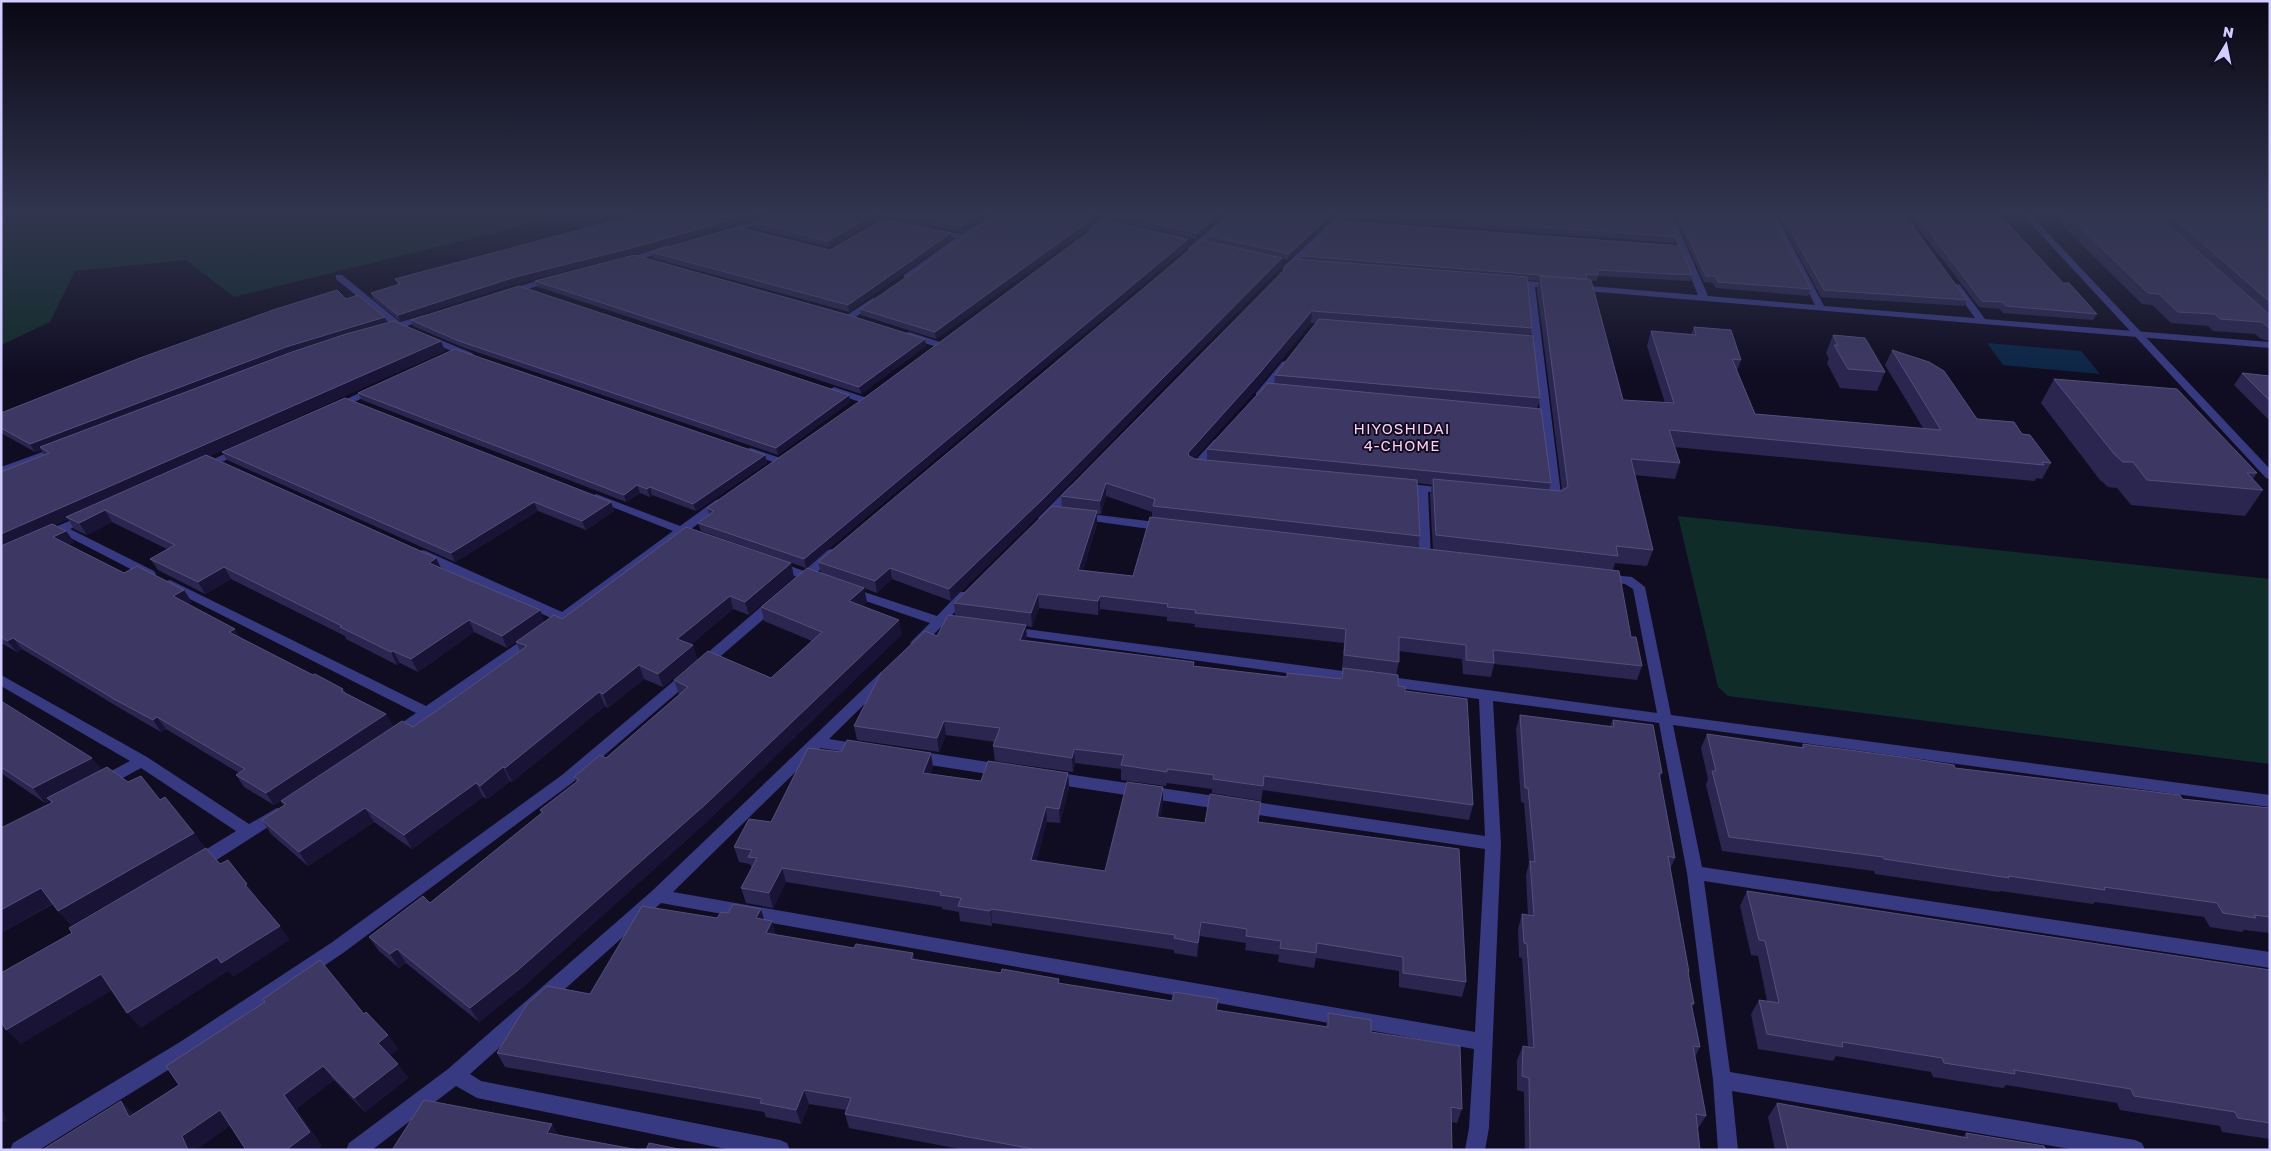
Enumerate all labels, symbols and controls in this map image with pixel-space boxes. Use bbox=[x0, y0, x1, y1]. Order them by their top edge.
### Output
north arrow bbox=[2201, 20, 2251, 70]
text: N bbox=[2222, 22, 2235, 41]
district label: HIYOSHIDAI 4-CHOME bbox=[1353, 419, 1451, 454]

